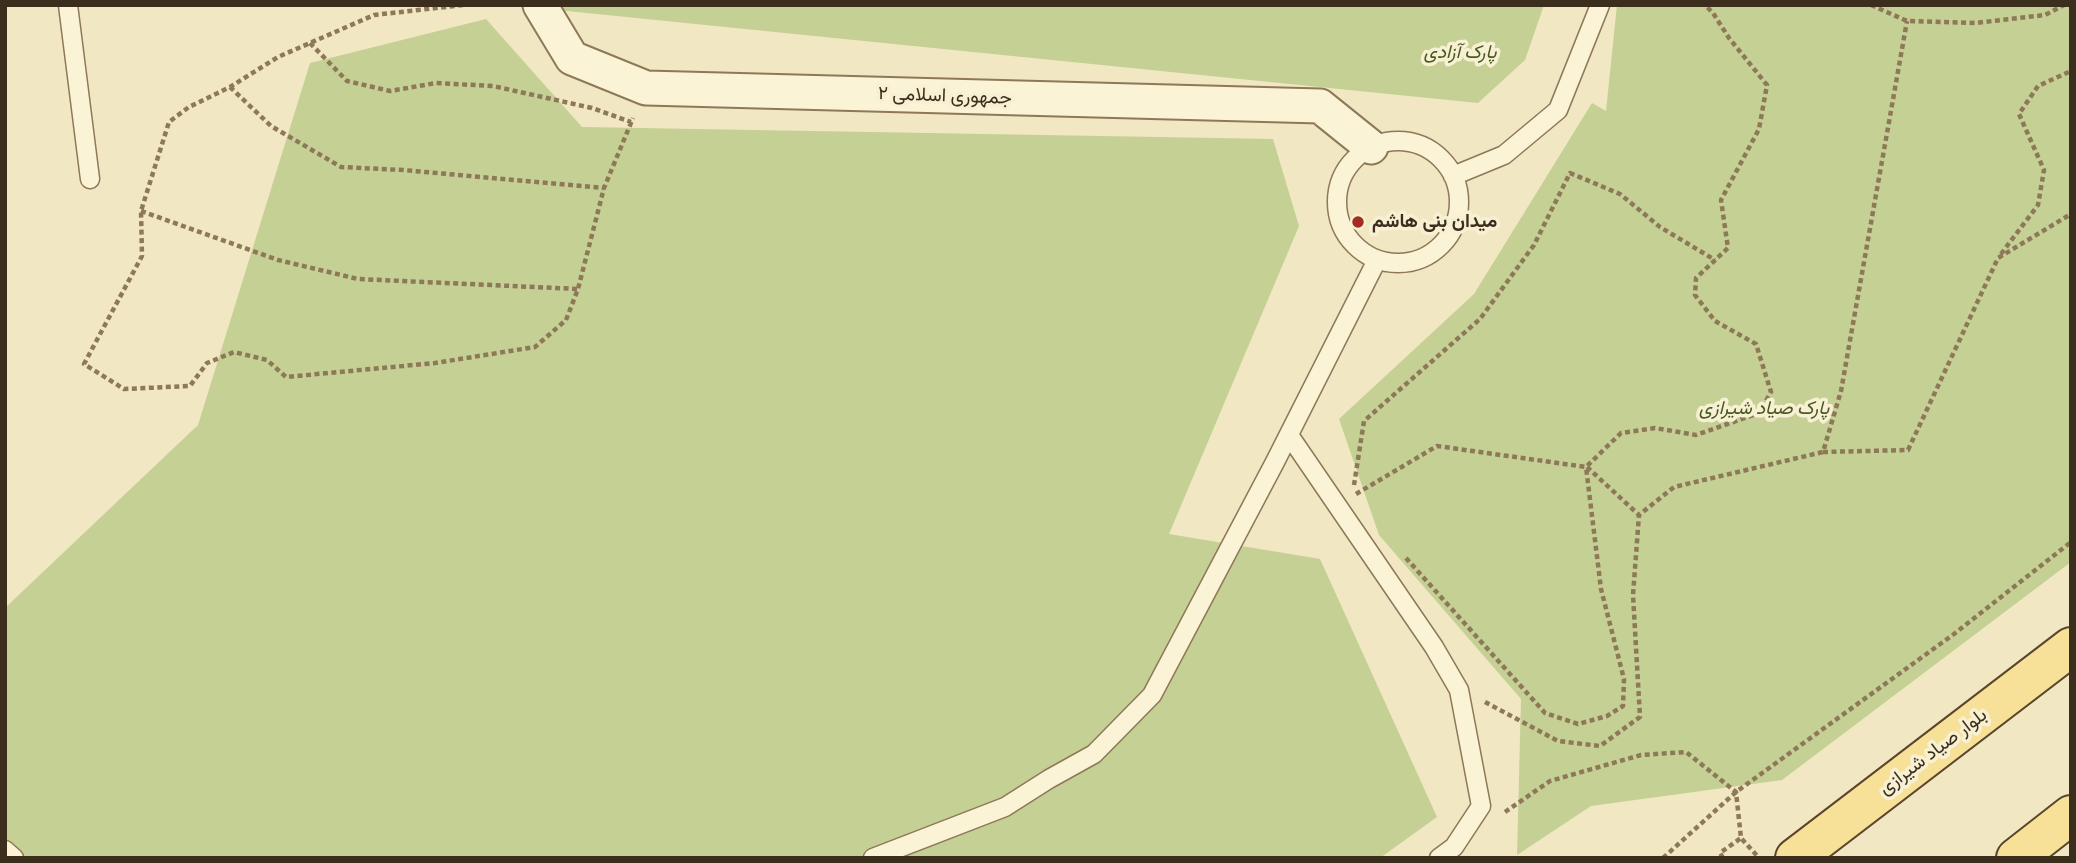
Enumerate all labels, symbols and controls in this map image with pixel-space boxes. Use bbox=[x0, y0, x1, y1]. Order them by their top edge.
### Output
park label: پارک آزادی bbox=[1424, 42, 1496, 64]
street label: جمهوری اسلامی ۲ bbox=[878, 82, 1012, 110]
place label: میدان بنی هاشم bbox=[1372, 211, 1497, 233]
marker: میدان بنی هاشم bbox=[1350, 214, 1366, 230]
park label: پارک صیاد شیرازی bbox=[1699, 398, 1829, 420]
street label: بلوار صیاد شیرازی bbox=[1874, 704, 1992, 800]

